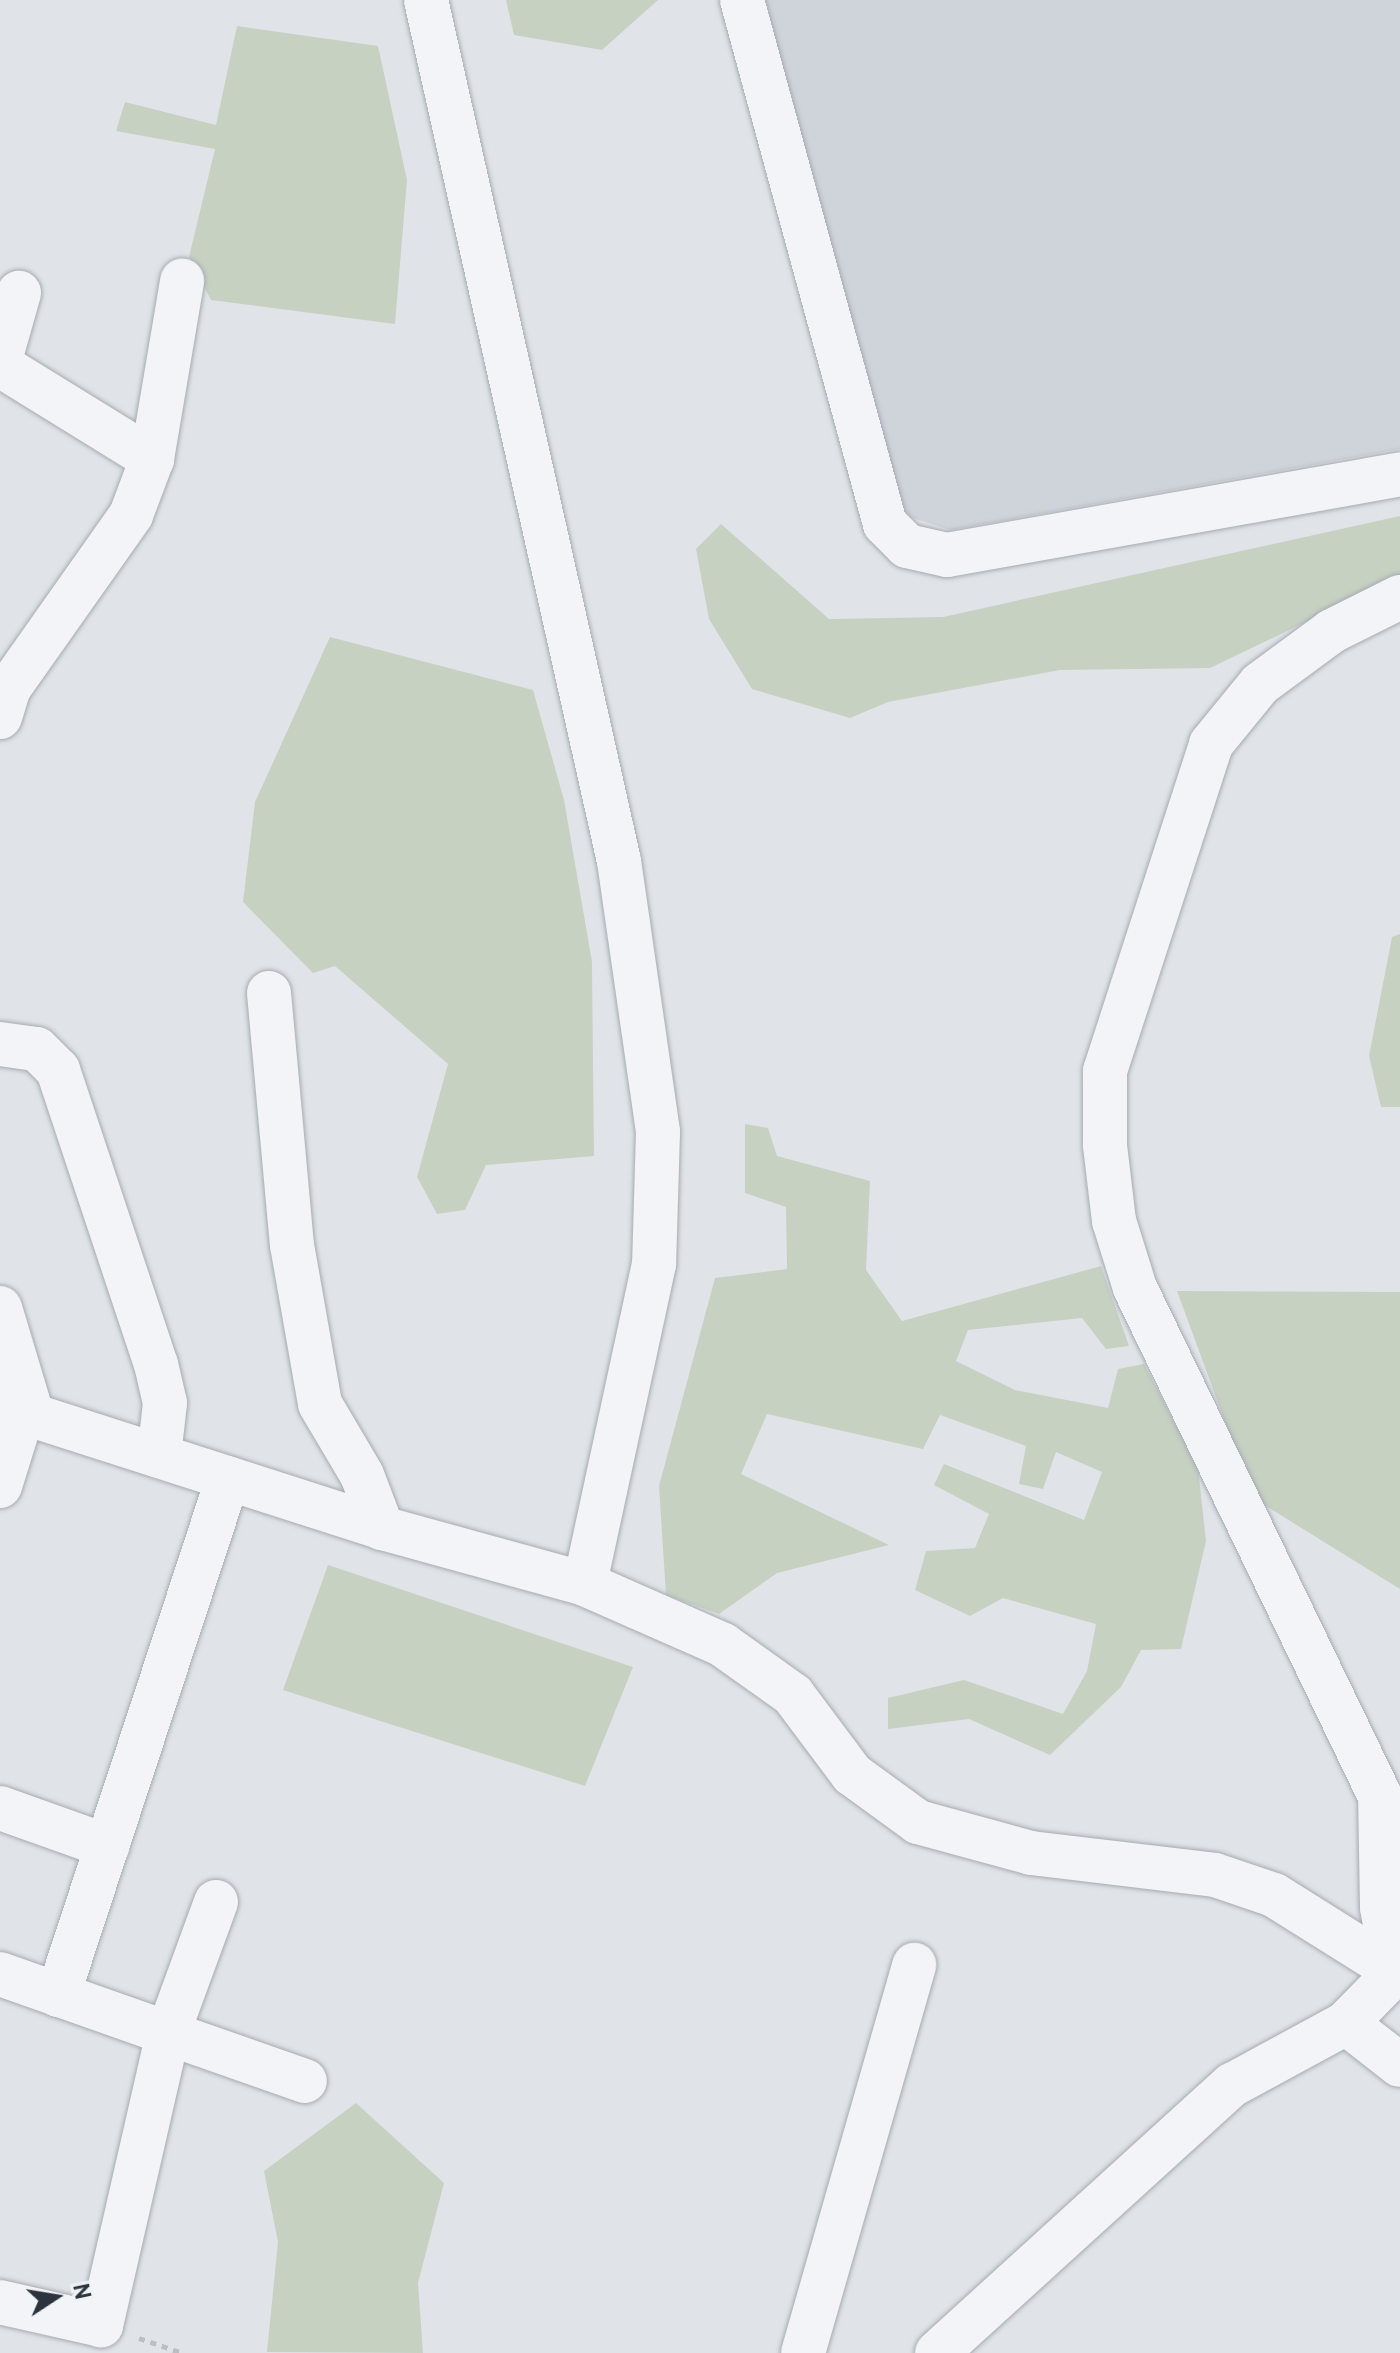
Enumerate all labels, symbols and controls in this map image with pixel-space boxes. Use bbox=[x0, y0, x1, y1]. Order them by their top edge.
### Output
north arrow bbox=[16, 2257, 96, 2337]
text: N bbox=[65, 2281, 95, 2302]

